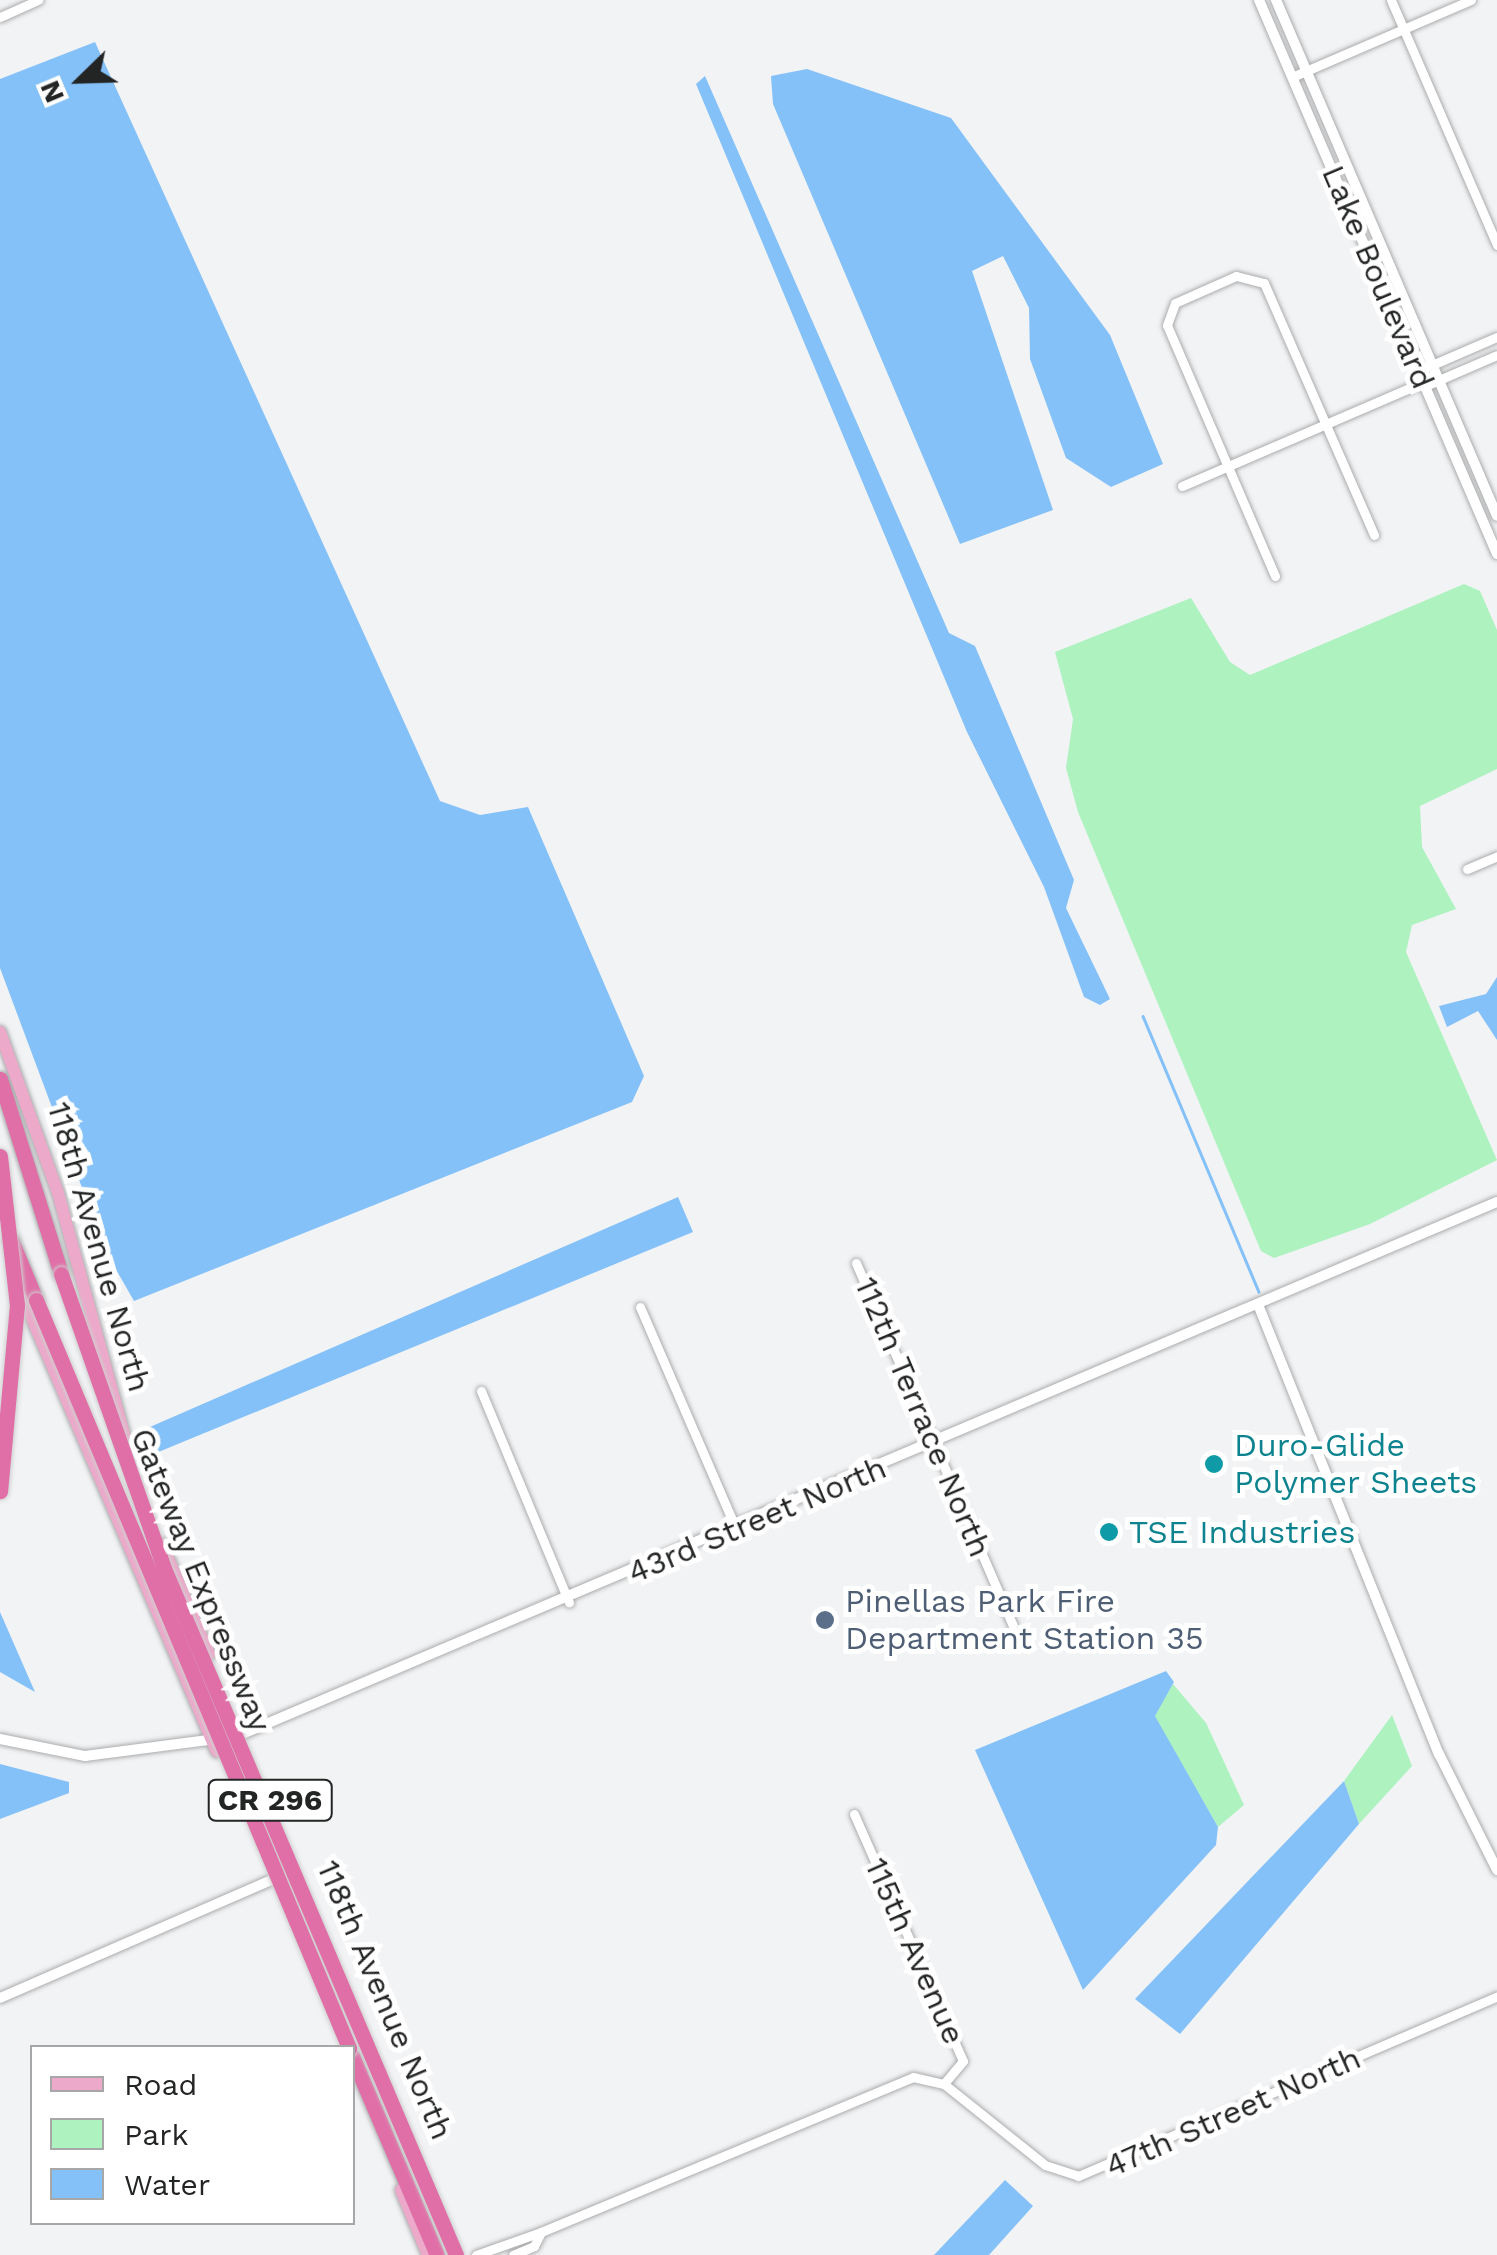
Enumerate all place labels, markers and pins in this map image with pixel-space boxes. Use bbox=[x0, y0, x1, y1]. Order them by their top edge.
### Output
place label: Duro-Glide Polymer Sheets bbox=[1234, 1427, 1478, 1502]
marker: Duro-Glide Polymer Sheets bbox=[1203, 1453, 1225, 1475]
place label: TSE Industries bbox=[1129, 1513, 1355, 1551]
marker: TSE Industries bbox=[1098, 1521, 1120, 1543]
place label: Pinellas Park Fire Department Station 35 bbox=[845, 1583, 1204, 1658]
marker: Pinellas Park Fire Department Station 35 bbox=[814, 1609, 836, 1631]

